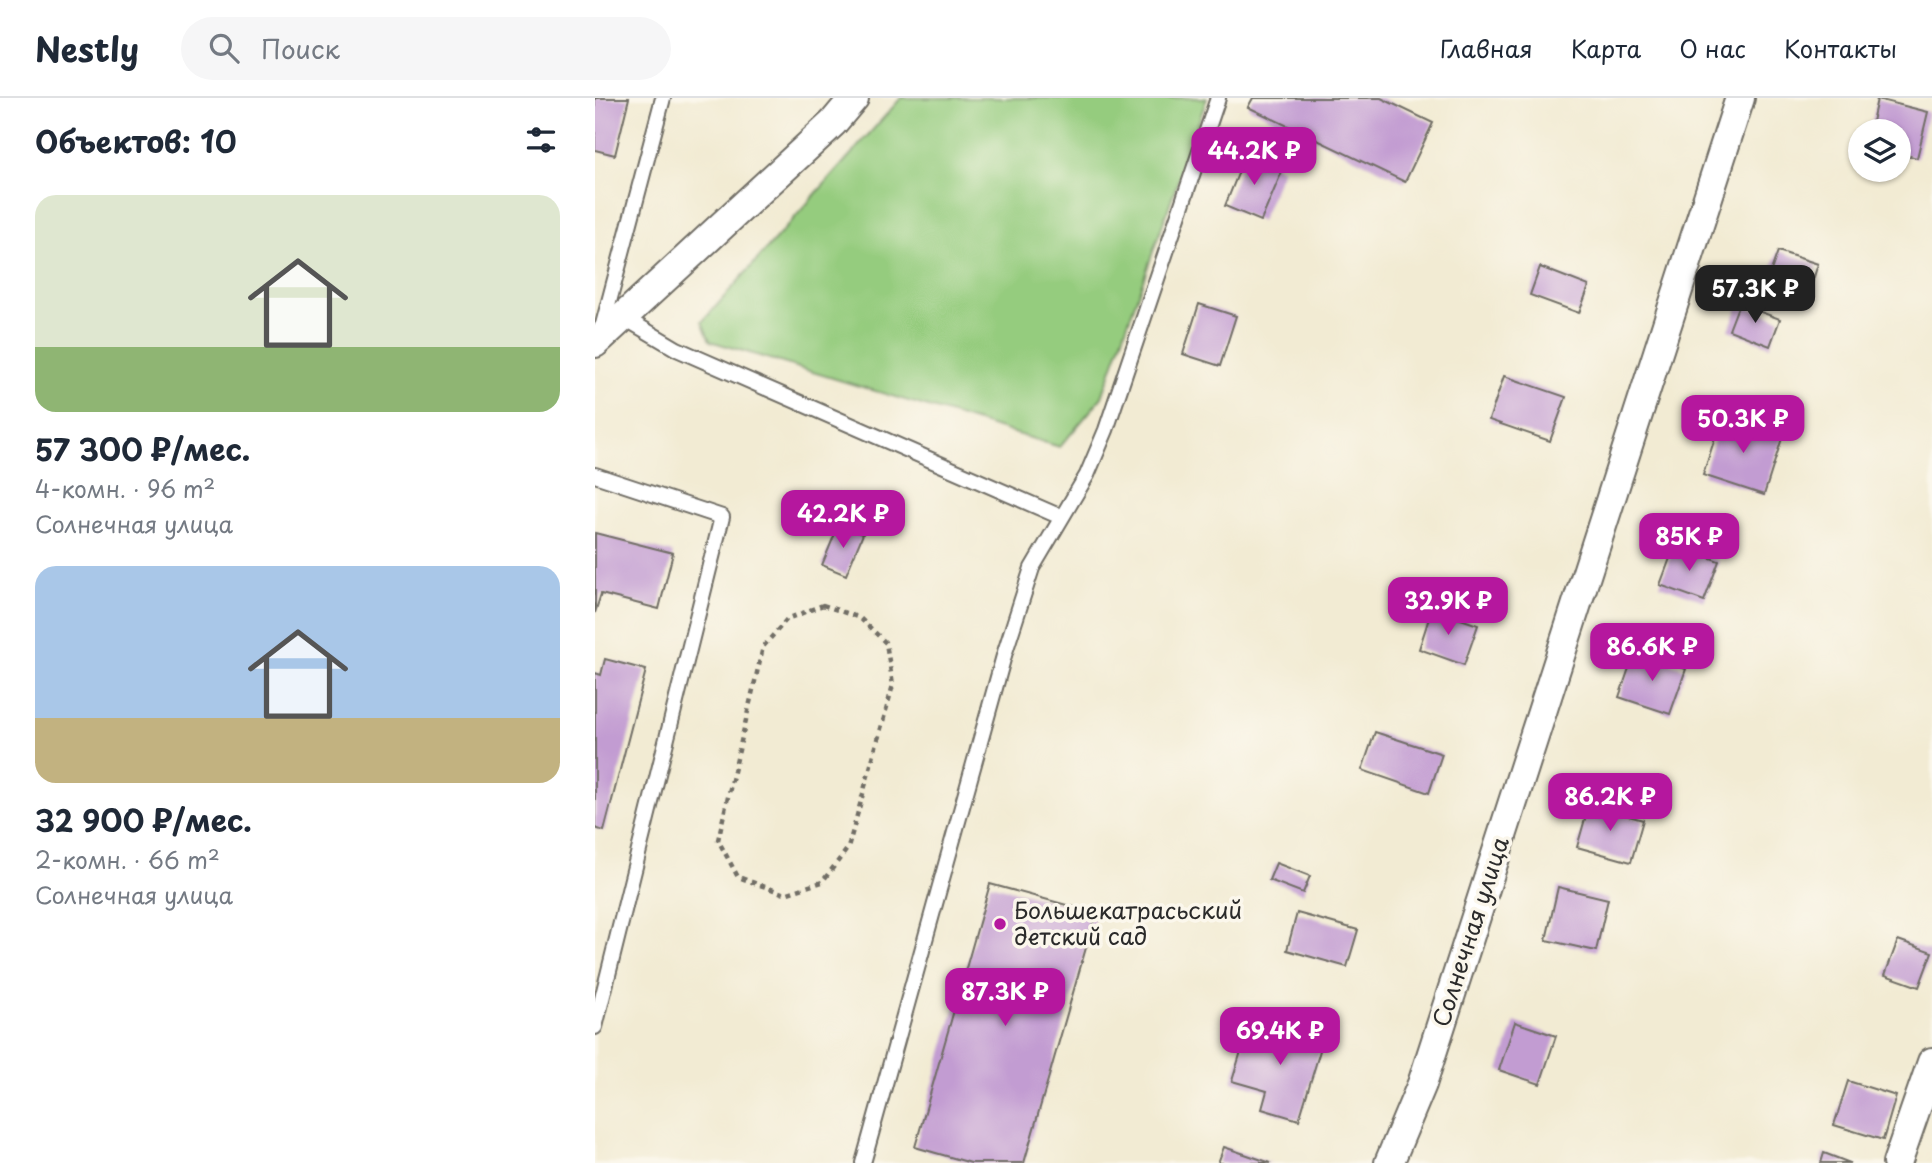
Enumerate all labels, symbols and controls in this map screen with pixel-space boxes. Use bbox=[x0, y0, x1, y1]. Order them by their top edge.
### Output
search box bbox=[181, 17, 671, 80]
text: Nestly bbox=[35, 23, 139, 73]
icon: search bbox=[205, 29, 243, 67]
text: Поиск bbox=[261, 29, 340, 68]
text: Главная bbox=[1440, 30, 1533, 66]
text: Карта bbox=[1571, 30, 1641, 66]
text: О нас bbox=[1679, 30, 1746, 66]
text: Контакты bbox=[1784, 30, 1897, 66]
text: Объектов: 10 bbox=[35, 118, 237, 163]
map controls bbox=[1848, 119, 1911, 182]
button: layers bbox=[1848, 119, 1911, 182]
icon: filters bbox=[522, 121, 560, 159]
pin: 44.2K ₽ bbox=[1189, 127, 1319, 187]
text: 44.2K ₽ bbox=[1207, 132, 1301, 167]
icon: home bbox=[235, 240, 361, 366]
pin: 57.3K ₽ bbox=[1690, 266, 1820, 325]
text: 57.3K ₽ bbox=[1711, 270, 1799, 305]
pin: 50.3K ₽ bbox=[1678, 396, 1808, 455]
text: 50.3K ₽ bbox=[1697, 400, 1789, 435]
text: 57 300 ₽/мес. bbox=[35, 426, 250, 471]
text: 4-комн. · 96 m² bbox=[35, 471, 215, 506]
pin: 42.2K ₽ bbox=[778, 490, 908, 550]
text: 42.2K ₽ bbox=[797, 495, 889, 530]
text: Солнечная улица bbox=[35, 506, 233, 541]
pin: 85K ₽ bbox=[1640, 514, 1738, 573]
text: 85K ₽ bbox=[1655, 518, 1723, 553]
pin: 32.9K ₽ bbox=[1383, 578, 1513, 637]
text: 32.9K ₽ bbox=[1404, 582, 1492, 617]
icon: home bbox=[235, 611, 361, 737]
pin: 86.6K ₽ bbox=[1587, 624, 1717, 683]
text: 86.6K ₽ bbox=[1606, 628, 1698, 663]
pin: 86.2K ₽ bbox=[1545, 774, 1675, 833]
text: 86.2K ₽ bbox=[1564, 778, 1656, 813]
text: 32 900 ₽/мес. bbox=[35, 797, 252, 842]
street label: Солнечная улица bbox=[1422, 832, 1517, 1031]
text: 2-комн. · 66 m² bbox=[35, 842, 220, 877]
text: Солнечная улица bbox=[35, 877, 233, 912]
place label: Большекатрасьский детский сад bbox=[1014, 892, 1242, 953]
marker: Большекатрасьский детский сад bbox=[992, 916, 1008, 932]
pin: 87.3K ₽ bbox=[940, 968, 1070, 1028]
text: 87.3K ₽ bbox=[961, 973, 1049, 1008]
pin: 69.4K ₽ bbox=[1215, 1007, 1345, 1067]
text: 69.4K ₽ bbox=[1236, 1012, 1324, 1047]

